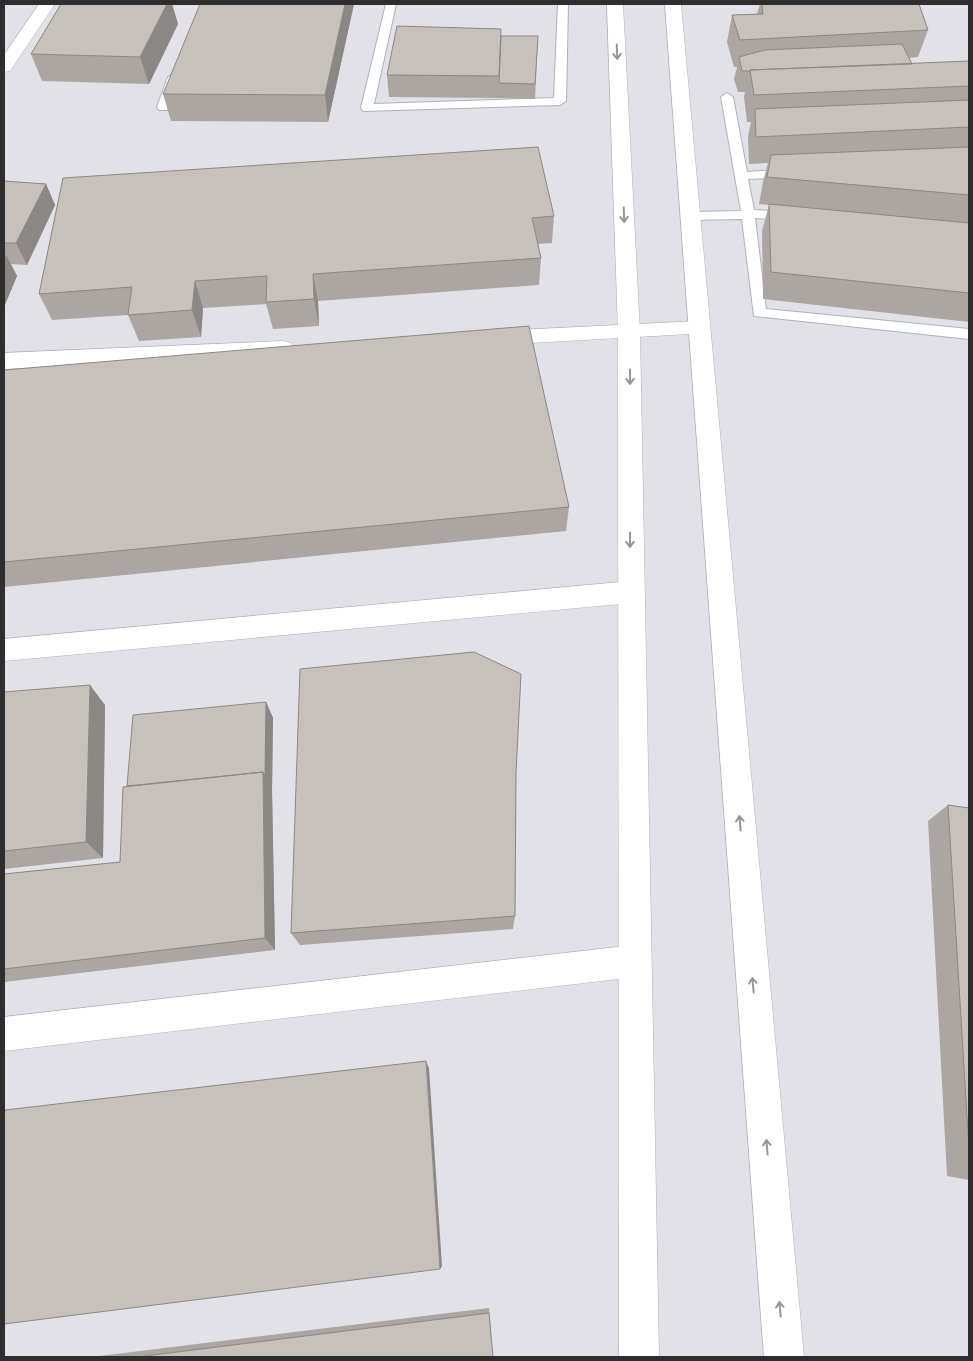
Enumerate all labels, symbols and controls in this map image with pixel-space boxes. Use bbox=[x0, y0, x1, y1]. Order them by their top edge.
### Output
one-way arrow bbox=[613, 44, 622, 60]
one-way arrow bbox=[620, 207, 629, 223]
one-way arrow bbox=[625, 369, 634, 385]
one-way arrow bbox=[625, 531, 635, 547]
one-way arrow bbox=[735, 815, 745, 831]
one-way arrow bbox=[749, 977, 758, 993]
one-way arrow bbox=[762, 1139, 772, 1155]
one-way arrow bbox=[776, 1301, 785, 1317]

